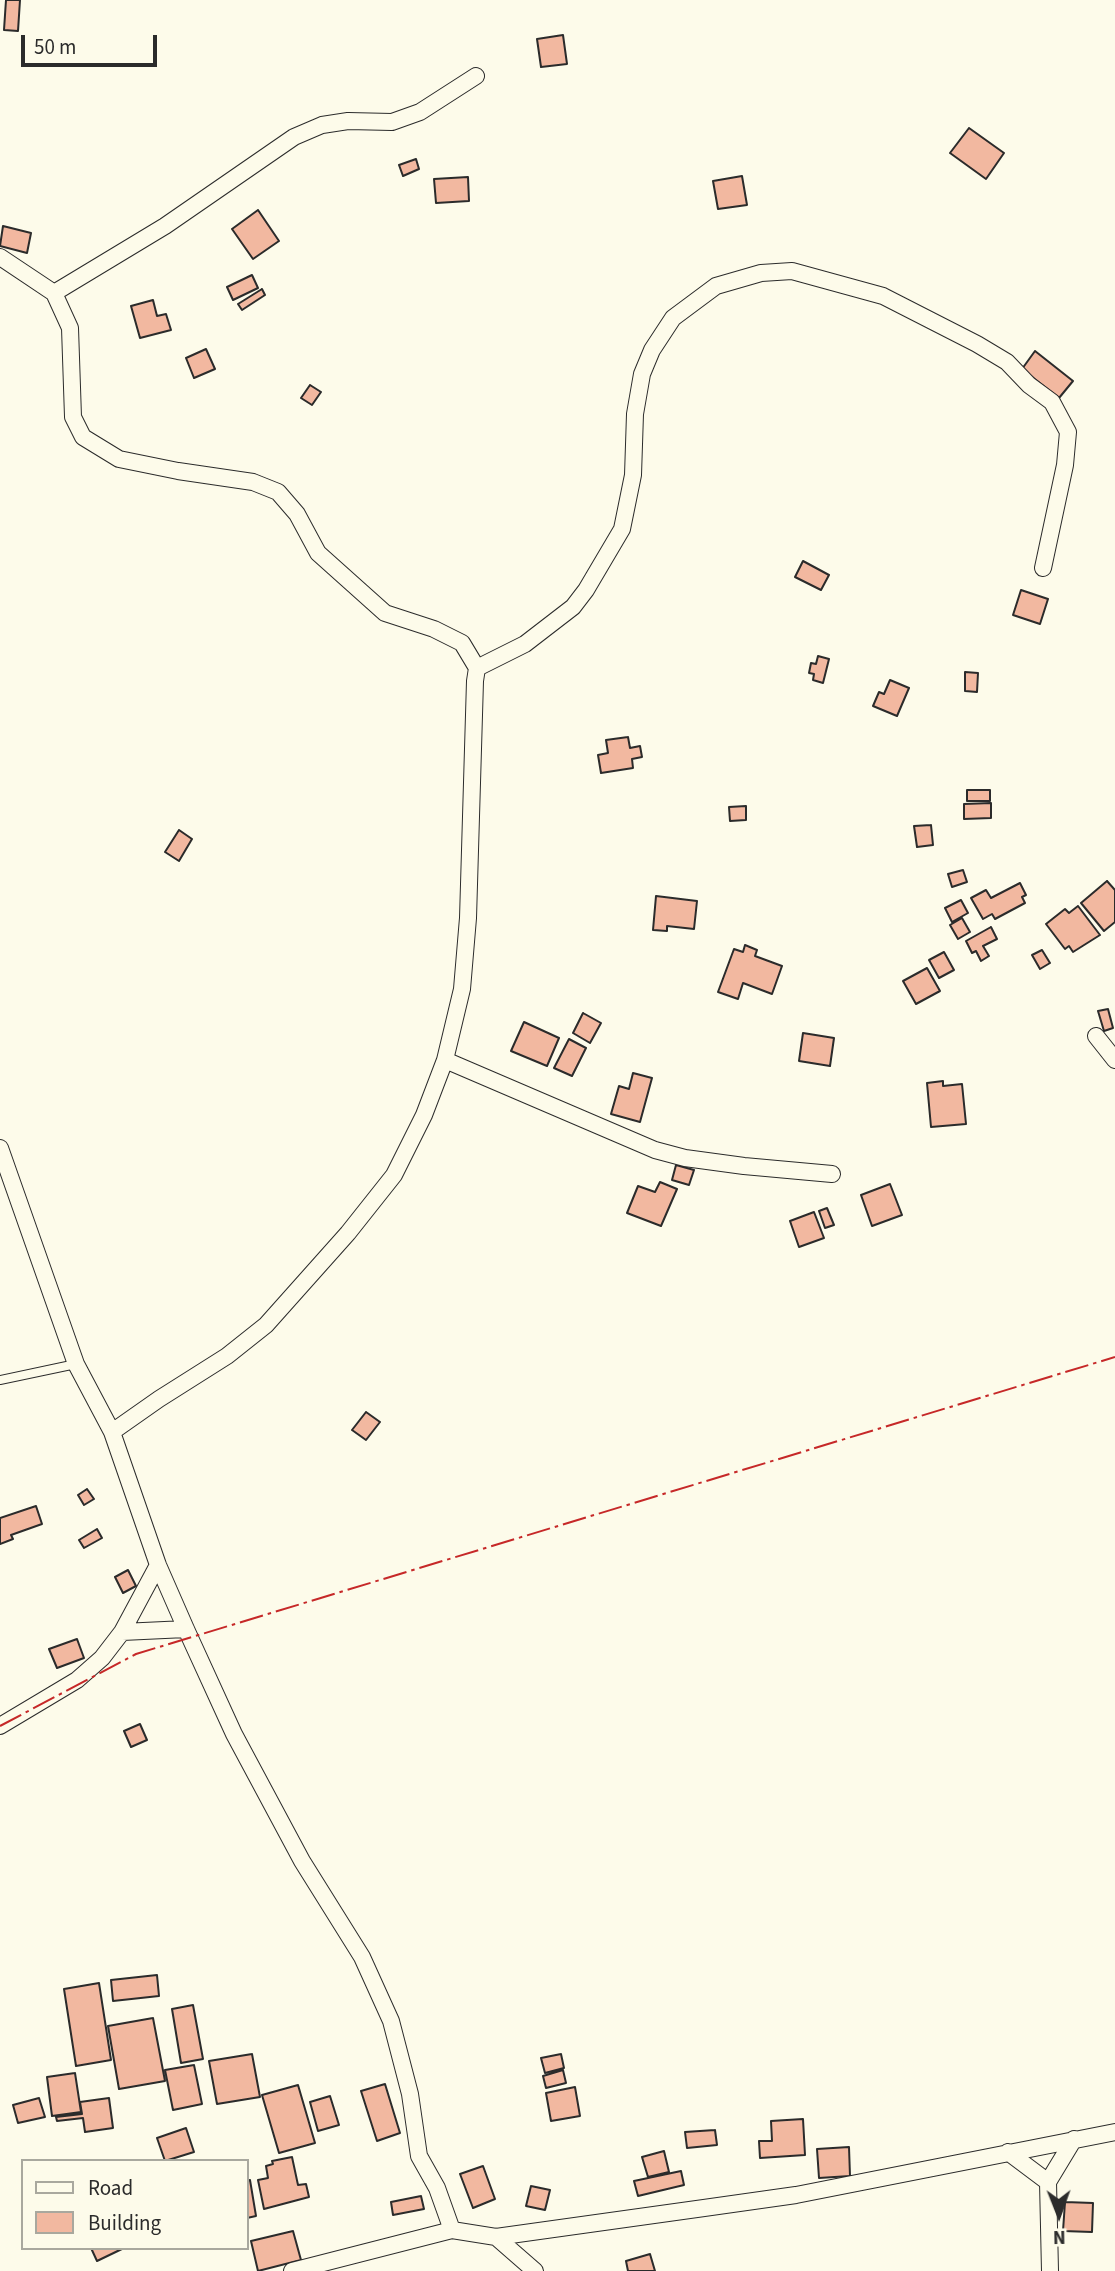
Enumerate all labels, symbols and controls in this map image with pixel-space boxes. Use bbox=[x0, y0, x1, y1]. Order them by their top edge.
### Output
scale bar bbox=[24, 21, 161, 65]
text: 50 m bbox=[34, 32, 76, 62]
legend bbox=[21, 2159, 248, 2250]
text: Road bbox=[88, 2173, 133, 2203]
north arrow bbox=[1024, 2180, 1094, 2250]
text: Building bbox=[88, 2208, 161, 2238]
text: N bbox=[1053, 2223, 1066, 2250]

